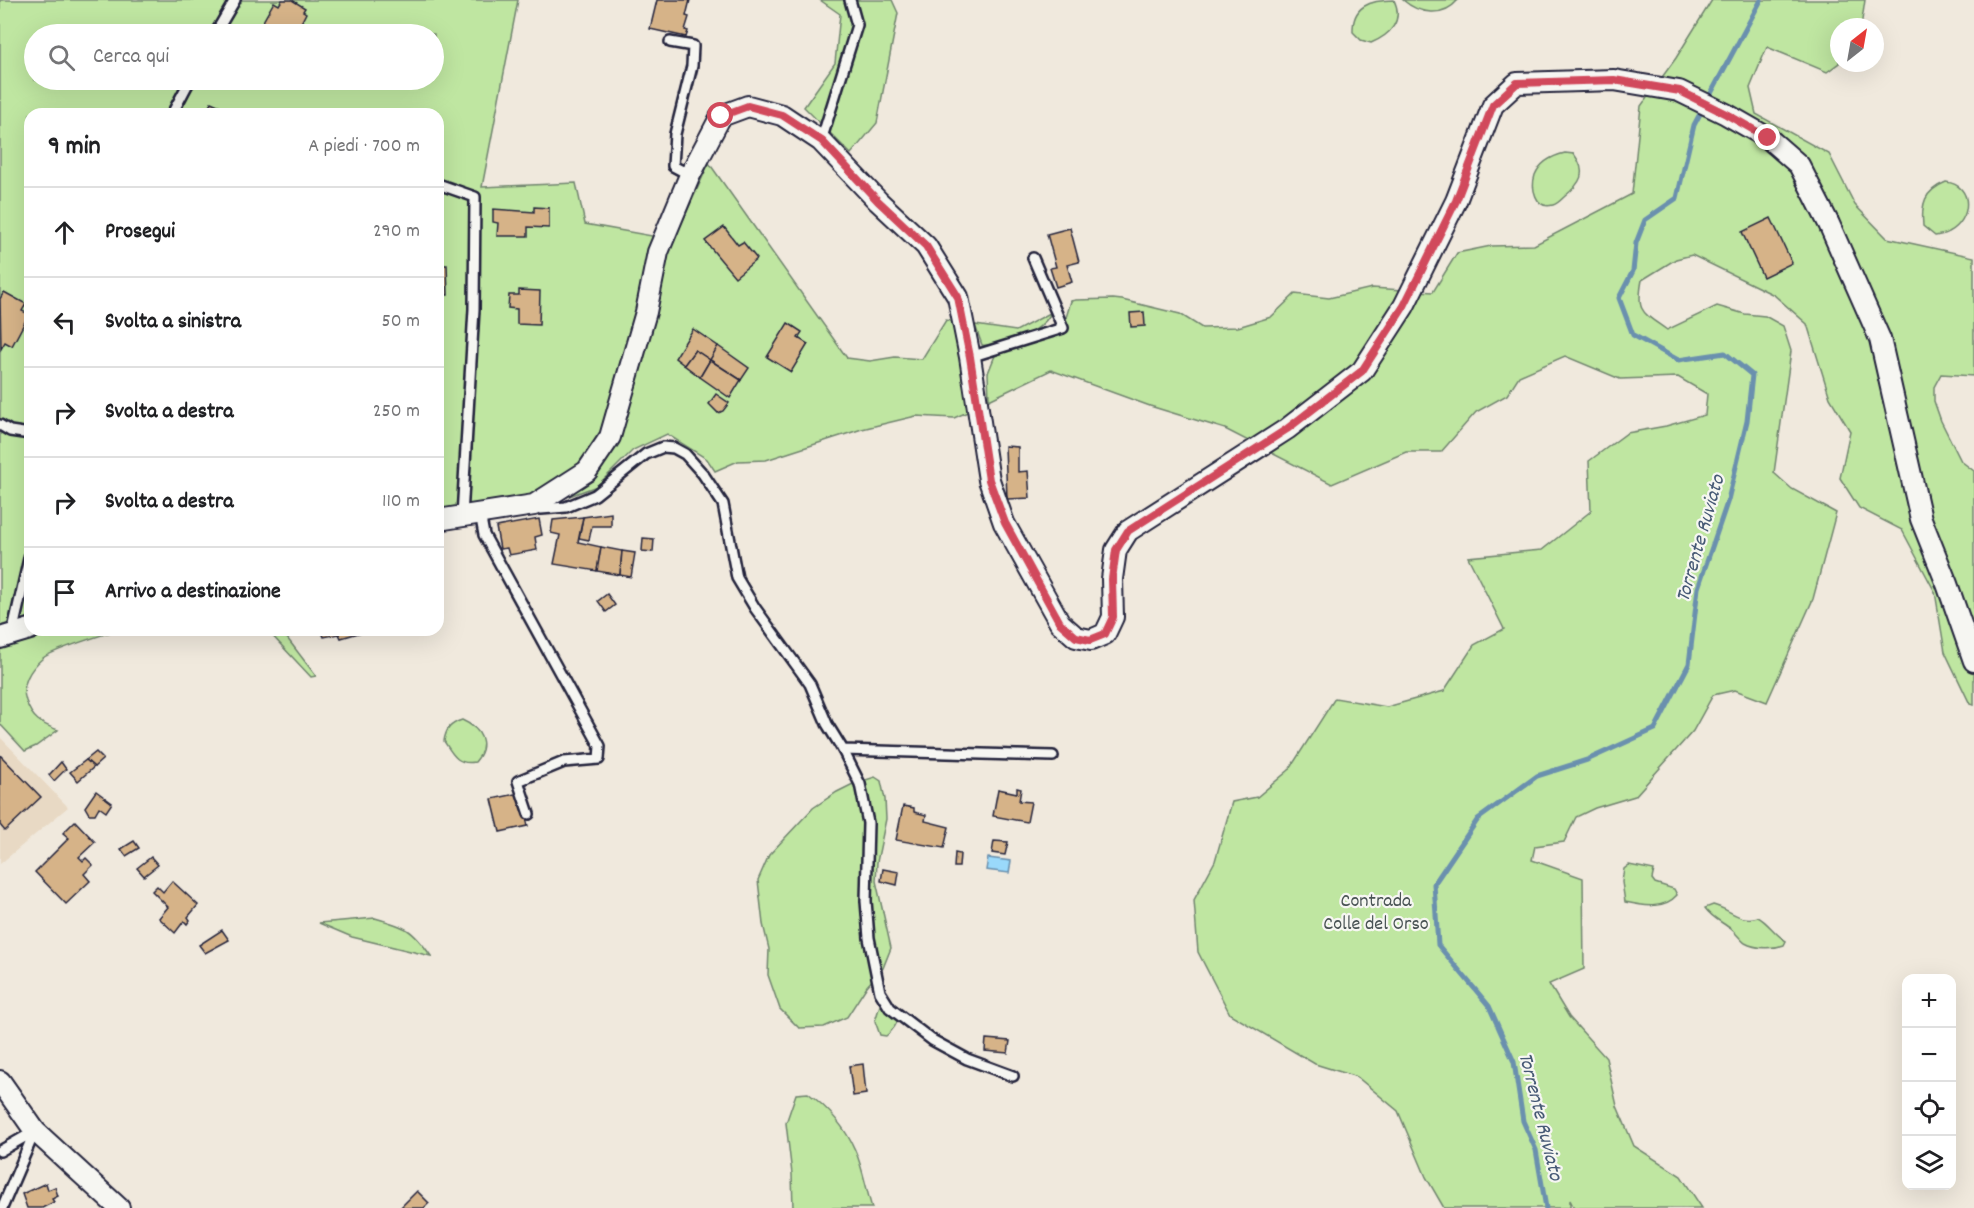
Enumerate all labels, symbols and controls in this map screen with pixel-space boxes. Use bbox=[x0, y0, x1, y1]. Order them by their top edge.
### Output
north arrow bbox=[1830, 18, 1884, 72]
search box bbox=[24, 24, 444, 90]
icon: search bbox=[45, 41, 78, 74]
text: Cerca qui bbox=[93, 42, 169, 73]
route start bbox=[707, 102, 733, 128]
route end bbox=[1754, 124, 1780, 150]
text: 9 min bbox=[48, 129, 101, 166]
text: A piedi · 700 m bbox=[308, 133, 420, 161]
icon: ahead bbox=[48, 216, 81, 249]
text: Prosegui bbox=[105, 217, 175, 248]
text: 290 m bbox=[373, 218, 420, 246]
icon: left bbox=[48, 306, 81, 339]
text: Svolta a sinistra bbox=[105, 307, 241, 338]
text: 50 m bbox=[382, 308, 420, 336]
icon: right bbox=[48, 396, 81, 429]
text: Svolta a destra bbox=[105, 397, 234, 428]
text: 250 m bbox=[373, 398, 420, 426]
water label: Torrente Ruviato bbox=[1669, 470, 1735, 606]
icon: right bbox=[48, 486, 81, 519]
text: Svolta a destra bbox=[105, 487, 234, 518]
text: 110 m bbox=[382, 488, 420, 516]
icon: arrive bbox=[48, 576, 81, 609]
text: Arrivo a destinazione bbox=[105, 577, 281, 608]
park label: Contrada Colle del Orso bbox=[1323, 888, 1429, 939]
map controls bbox=[1902, 974, 1956, 1190]
button: + bbox=[1902, 974, 1956, 1028]
button: − bbox=[1902, 1028, 1956, 1082]
water label: Torrente Ruviato bbox=[1509, 1050, 1570, 1186]
button: locate bbox=[1902, 1082, 1956, 1136]
button: layers bbox=[1902, 1136, 1956, 1190]

